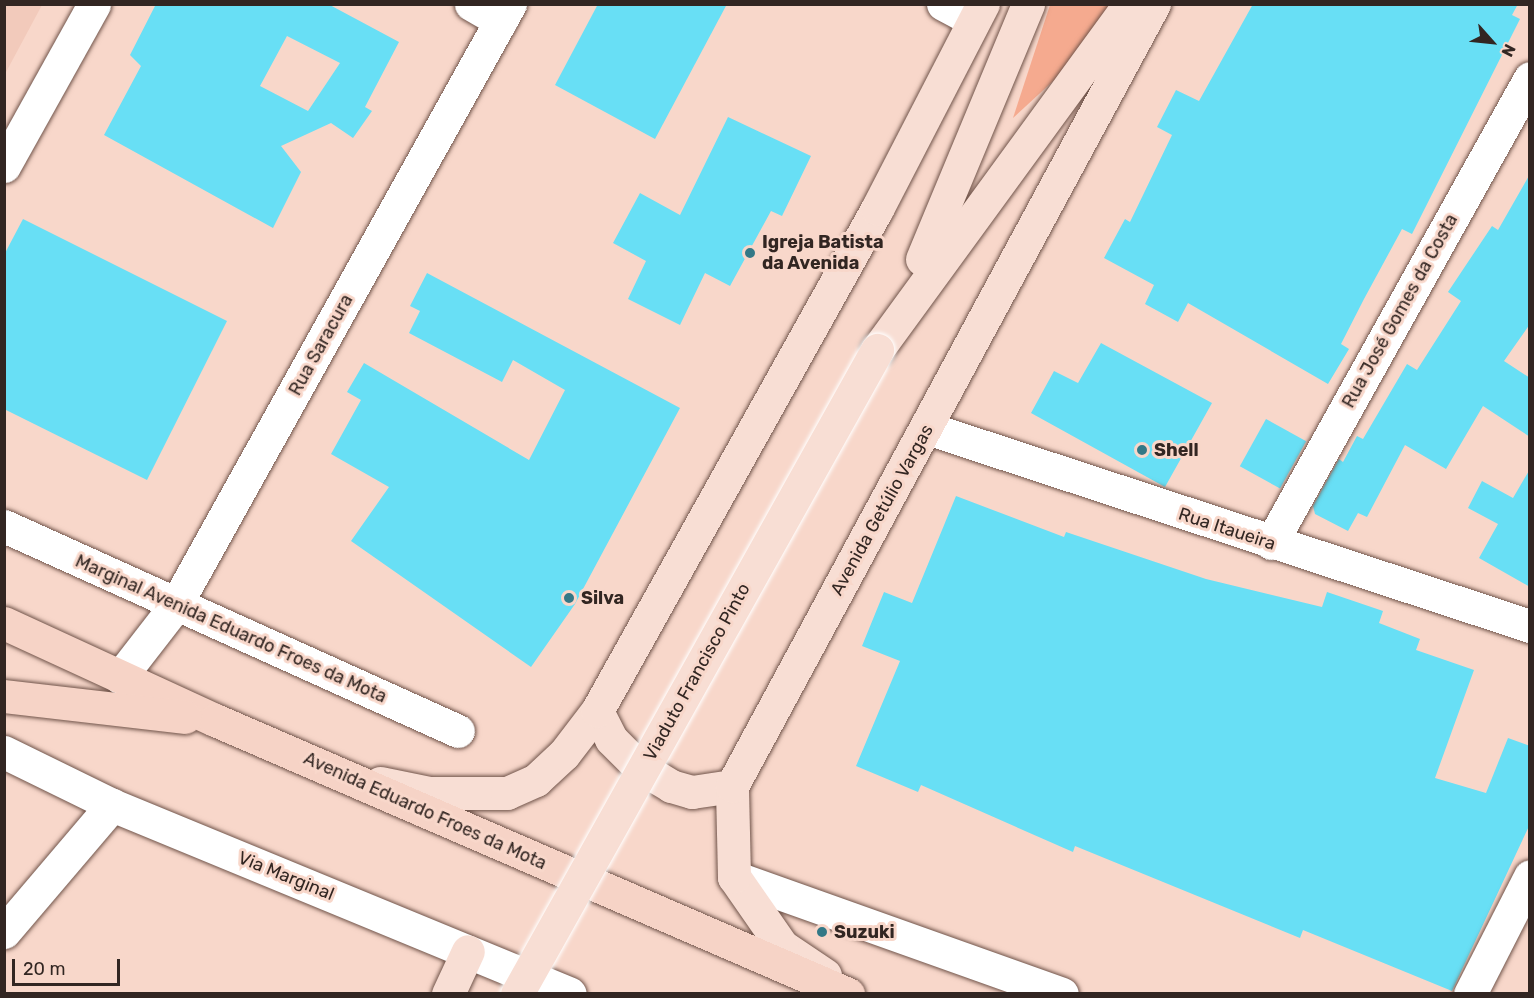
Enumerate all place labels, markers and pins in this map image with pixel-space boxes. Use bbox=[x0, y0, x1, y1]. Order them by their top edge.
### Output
place label: Igreja Batista da Avenida bbox=[762, 232, 884, 274]
marker: Igreja Batista da Avenida bbox=[743, 246, 757, 260]
place label: Shell bbox=[1154, 439, 1199, 461]
marker: Shell bbox=[1135, 443, 1149, 457]
place label: Silva bbox=[581, 587, 624, 609]
marker: Silva bbox=[562, 591, 576, 605]
place label: Suzuki bbox=[834, 921, 895, 943]
marker: Suzuki bbox=[815, 925, 829, 939]

